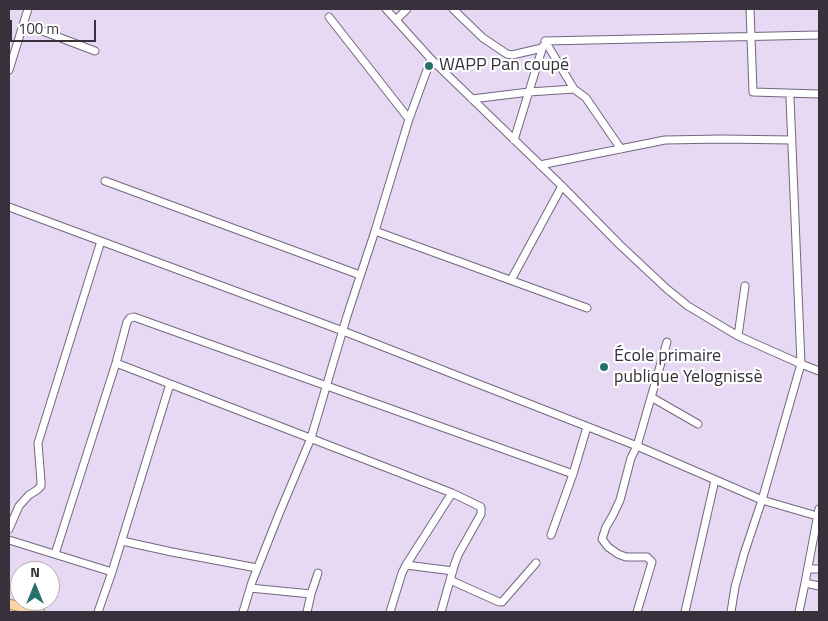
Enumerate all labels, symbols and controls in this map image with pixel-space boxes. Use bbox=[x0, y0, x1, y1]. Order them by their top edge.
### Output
scale bar bbox=[12, 10, 99, 42]
text: 100 m bbox=[18, 17, 59, 40]
place label: WAPP Pan coupé bbox=[439, 55, 569, 77]
marker: WAPP Pan coupé bbox=[423, 60, 435, 72]
place label: École primaire publique Yelognissè bbox=[614, 346, 763, 388]
marker: École primaire publique Yelognissè bbox=[598, 361, 610, 373]
north arrow bbox=[10, 561, 60, 611]
text: N bbox=[30, 561, 40, 582]

